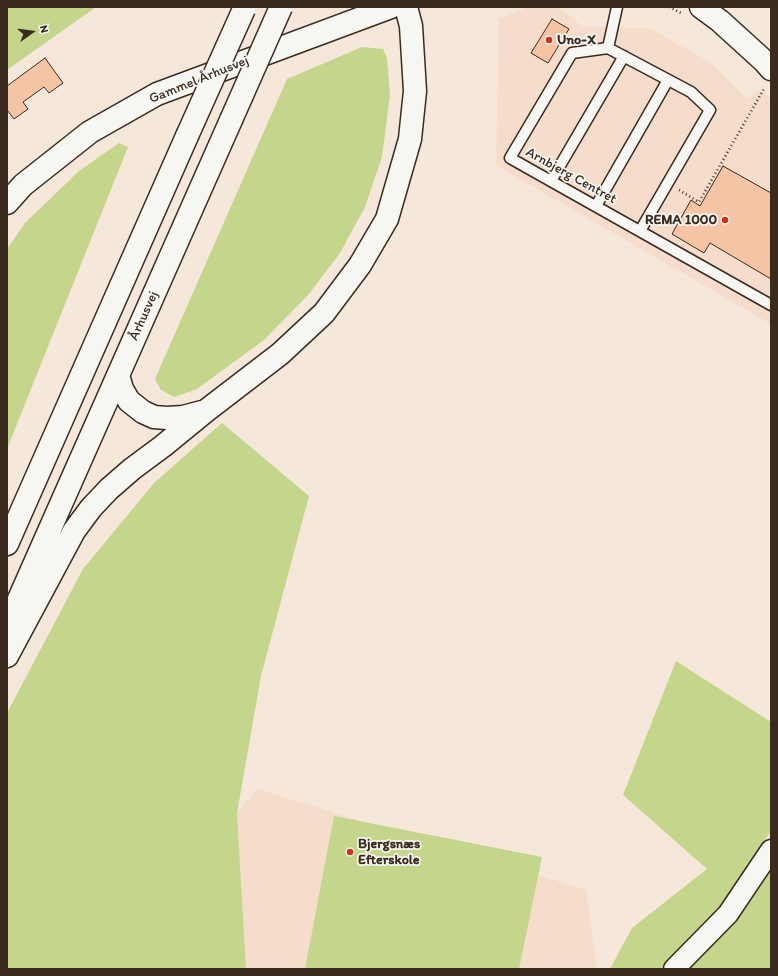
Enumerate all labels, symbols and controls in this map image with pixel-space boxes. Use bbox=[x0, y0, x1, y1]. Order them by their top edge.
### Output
north arrow bbox=[12, 12, 52, 52]
text: N bbox=[37, 24, 51, 34]
place label: Uno-X bbox=[557, 32, 596, 48]
marker: Uno-X bbox=[544, 35, 554, 45]
street label: Gammel Århusvej bbox=[147, 52, 251, 108]
street label: Arnbjerg Centret bbox=[523, 144, 619, 208]
place label: REMA 1000 bbox=[645, 212, 717, 228]
marker: REMA 1000 bbox=[720, 215, 730, 225]
street label: Århusvej bbox=[126, 289, 162, 343]
place label: Bjergsnæs Efterskole bbox=[358, 836, 420, 868]
marker: Bjergsnæs Efterskole bbox=[345, 847, 355, 857]

